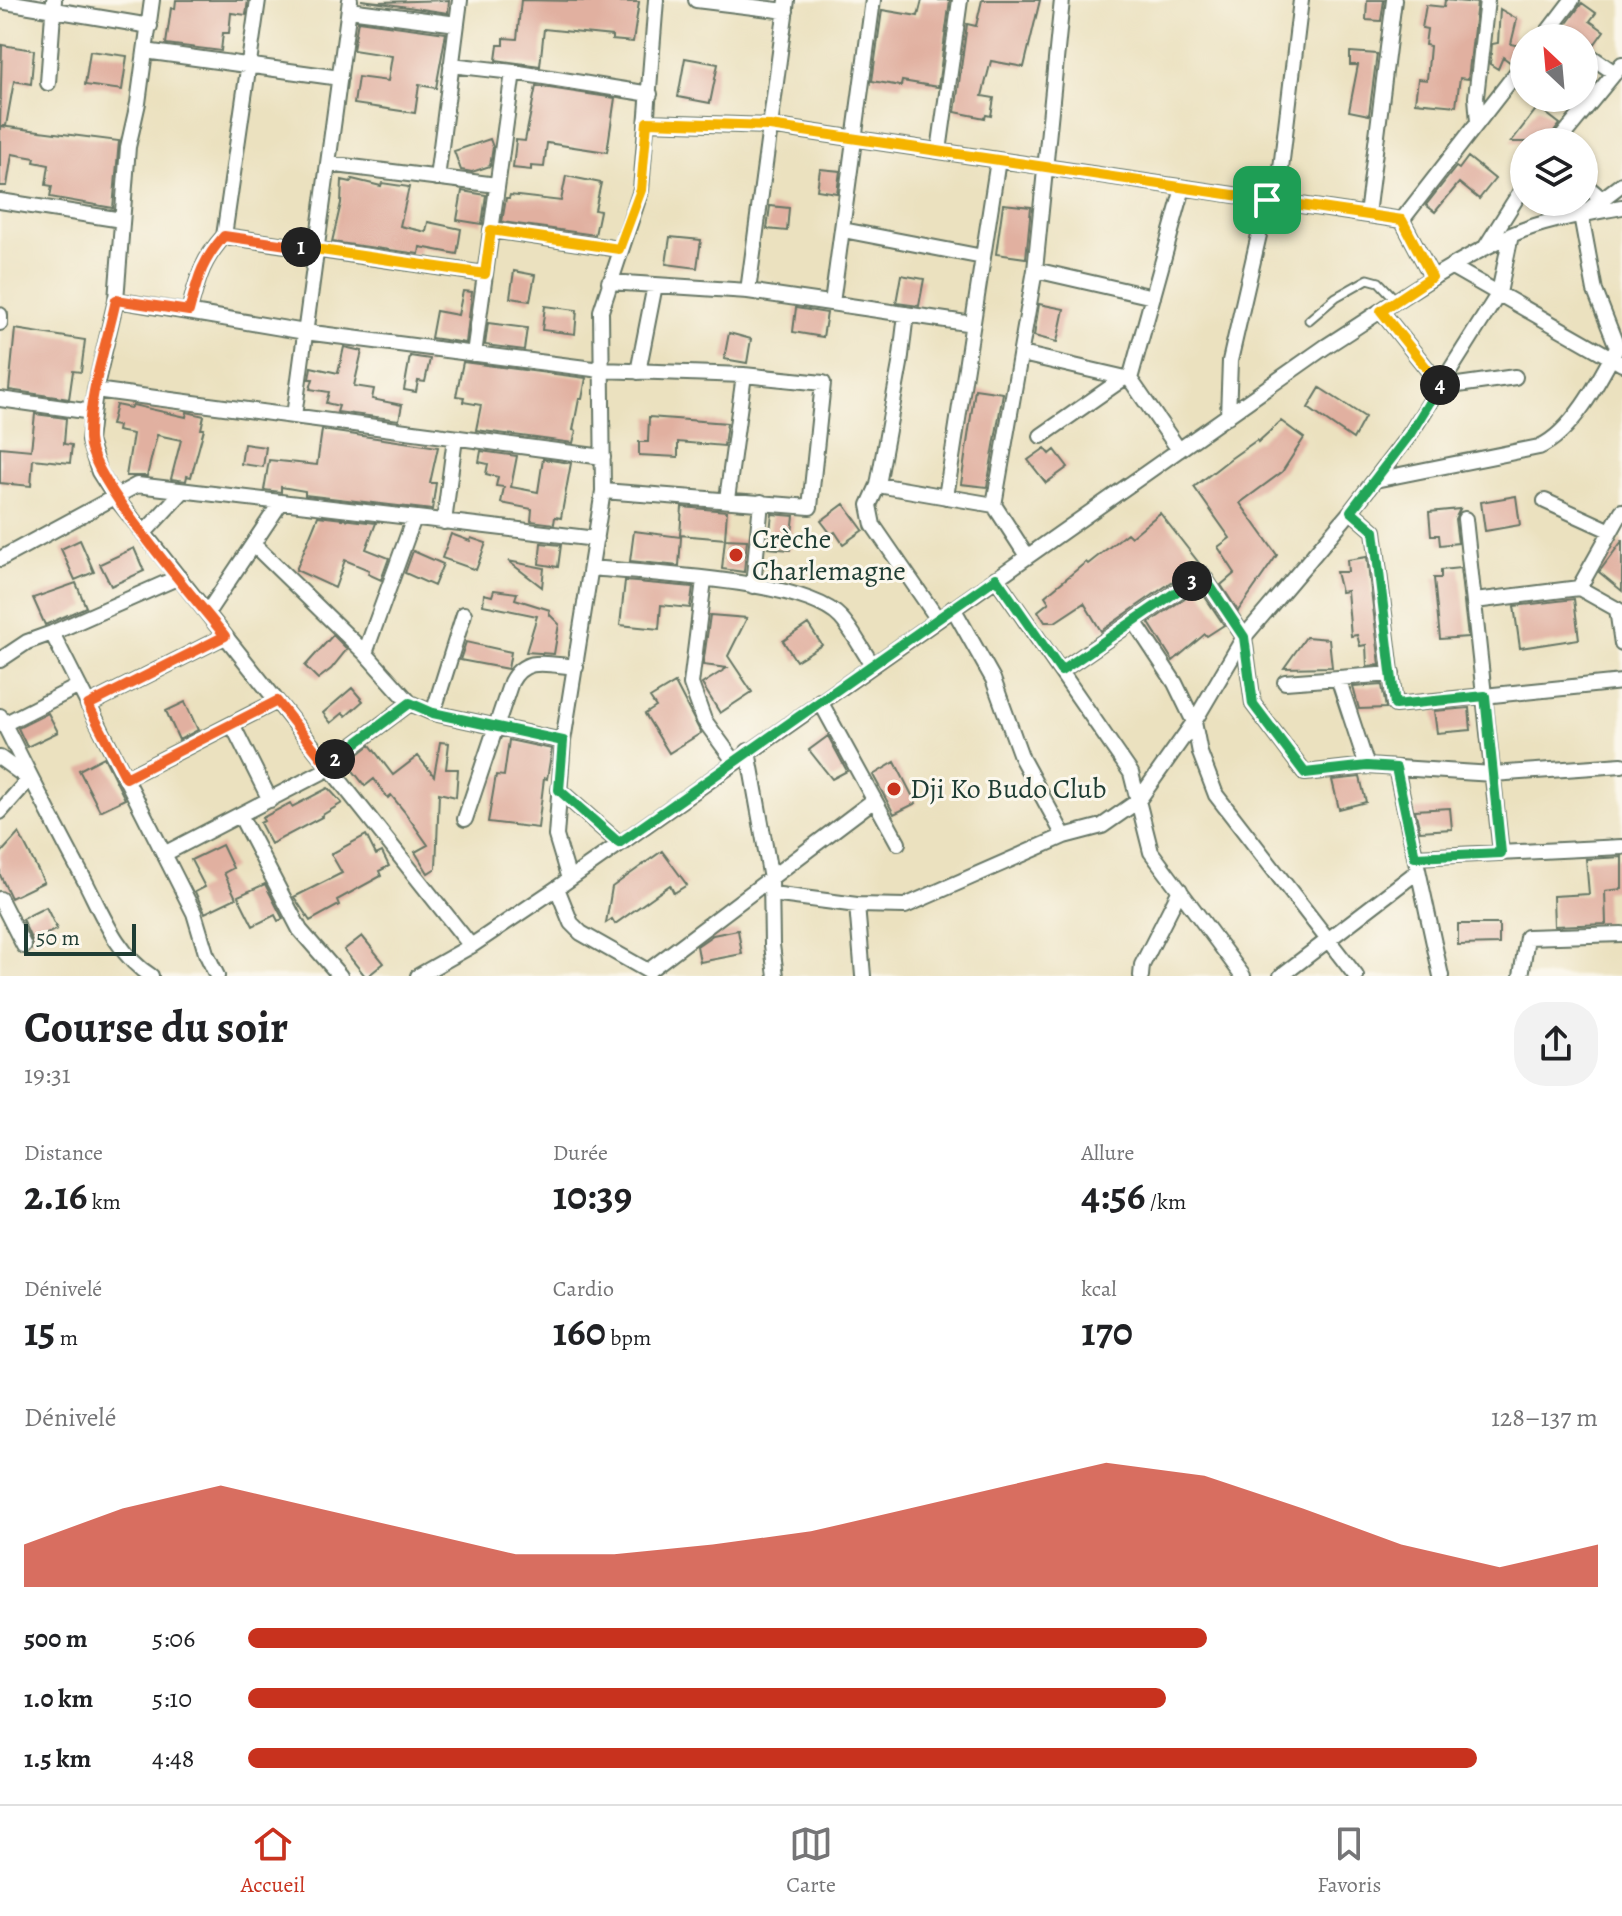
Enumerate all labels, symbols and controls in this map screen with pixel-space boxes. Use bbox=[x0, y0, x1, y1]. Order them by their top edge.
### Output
north arrow bbox=[1510, 24, 1598, 112]
map controls bbox=[1510, 24, 1598, 216]
button: layers bbox=[1510, 128, 1598, 216]
pin bbox=[1233, 166, 1301, 234]
icon: arrive bbox=[1245, 178, 1289, 222]
pin: 1 bbox=[281, 227, 321, 267]
text: 1 bbox=[297, 232, 305, 262]
pin: 4 bbox=[1420, 365, 1460, 405]
text: 4 bbox=[1435, 370, 1445, 400]
place label: Crèche Charlemagne bbox=[752, 520, 906, 590]
marker: Crèche Charlemagne bbox=[727, 546, 745, 564]
pin: 3 bbox=[1172, 561, 1212, 601]
text: 3 bbox=[1187, 566, 1197, 596]
pin: 2 bbox=[315, 739, 355, 779]
text: 2 bbox=[330, 744, 340, 774]
place label: Dji Ko Budo Club bbox=[910, 770, 1106, 808]
marker: Dji Ko Budo Club bbox=[885, 780, 903, 798]
scale bar bbox=[24, 920, 136, 956]
text: 50 m bbox=[36, 923, 80, 953]
text: Course du soir bbox=[24, 997, 288, 1057]
button: share bbox=[1514, 1002, 1598, 1086]
text: 19:31 bbox=[24, 1057, 71, 1092]
text: Distance bbox=[24, 1138, 103, 1168]
text: Durée bbox=[553, 1138, 608, 1168]
text: Allure bbox=[1081, 1138, 1134, 1168]
text: 2.16 bbox=[24, 1168, 87, 1223]
text: 10:39 bbox=[553, 1168, 632, 1223]
text: 4:56 bbox=[1081, 1168, 1145, 1223]
text: km bbox=[87, 1187, 121, 1217]
text: /km bbox=[1145, 1187, 1186, 1217]
text: Dénivelé bbox=[24, 1274, 102, 1304]
text: Cardio bbox=[553, 1274, 614, 1304]
text: kcal bbox=[1081, 1274, 1117, 1304]
text: 15 bbox=[24, 1304, 55, 1359]
text: 160 bbox=[553, 1304, 606, 1359]
text: 170 bbox=[1081, 1304, 1133, 1359]
text: m bbox=[55, 1323, 78, 1353]
text: bpm bbox=[606, 1323, 651, 1353]
text: Dénivelé bbox=[24, 1400, 116, 1435]
text: 128–137 m bbox=[1491, 1400, 1598, 1435]
text: 500 m bbox=[24, 1621, 88, 1656]
text: 5:06 bbox=[152, 1621, 195, 1656]
text: 1.0 km bbox=[24, 1681, 93, 1716]
text: 5:10 bbox=[152, 1681, 192, 1716]
text: 1.5 km bbox=[24, 1741, 91, 1776]
text: 4:48 bbox=[152, 1741, 194, 1776]
tab: Accueil bbox=[241, 1822, 305, 1900]
tab: Carte bbox=[786, 1822, 836, 1900]
tab: Favoris bbox=[1317, 1822, 1381, 1900]

